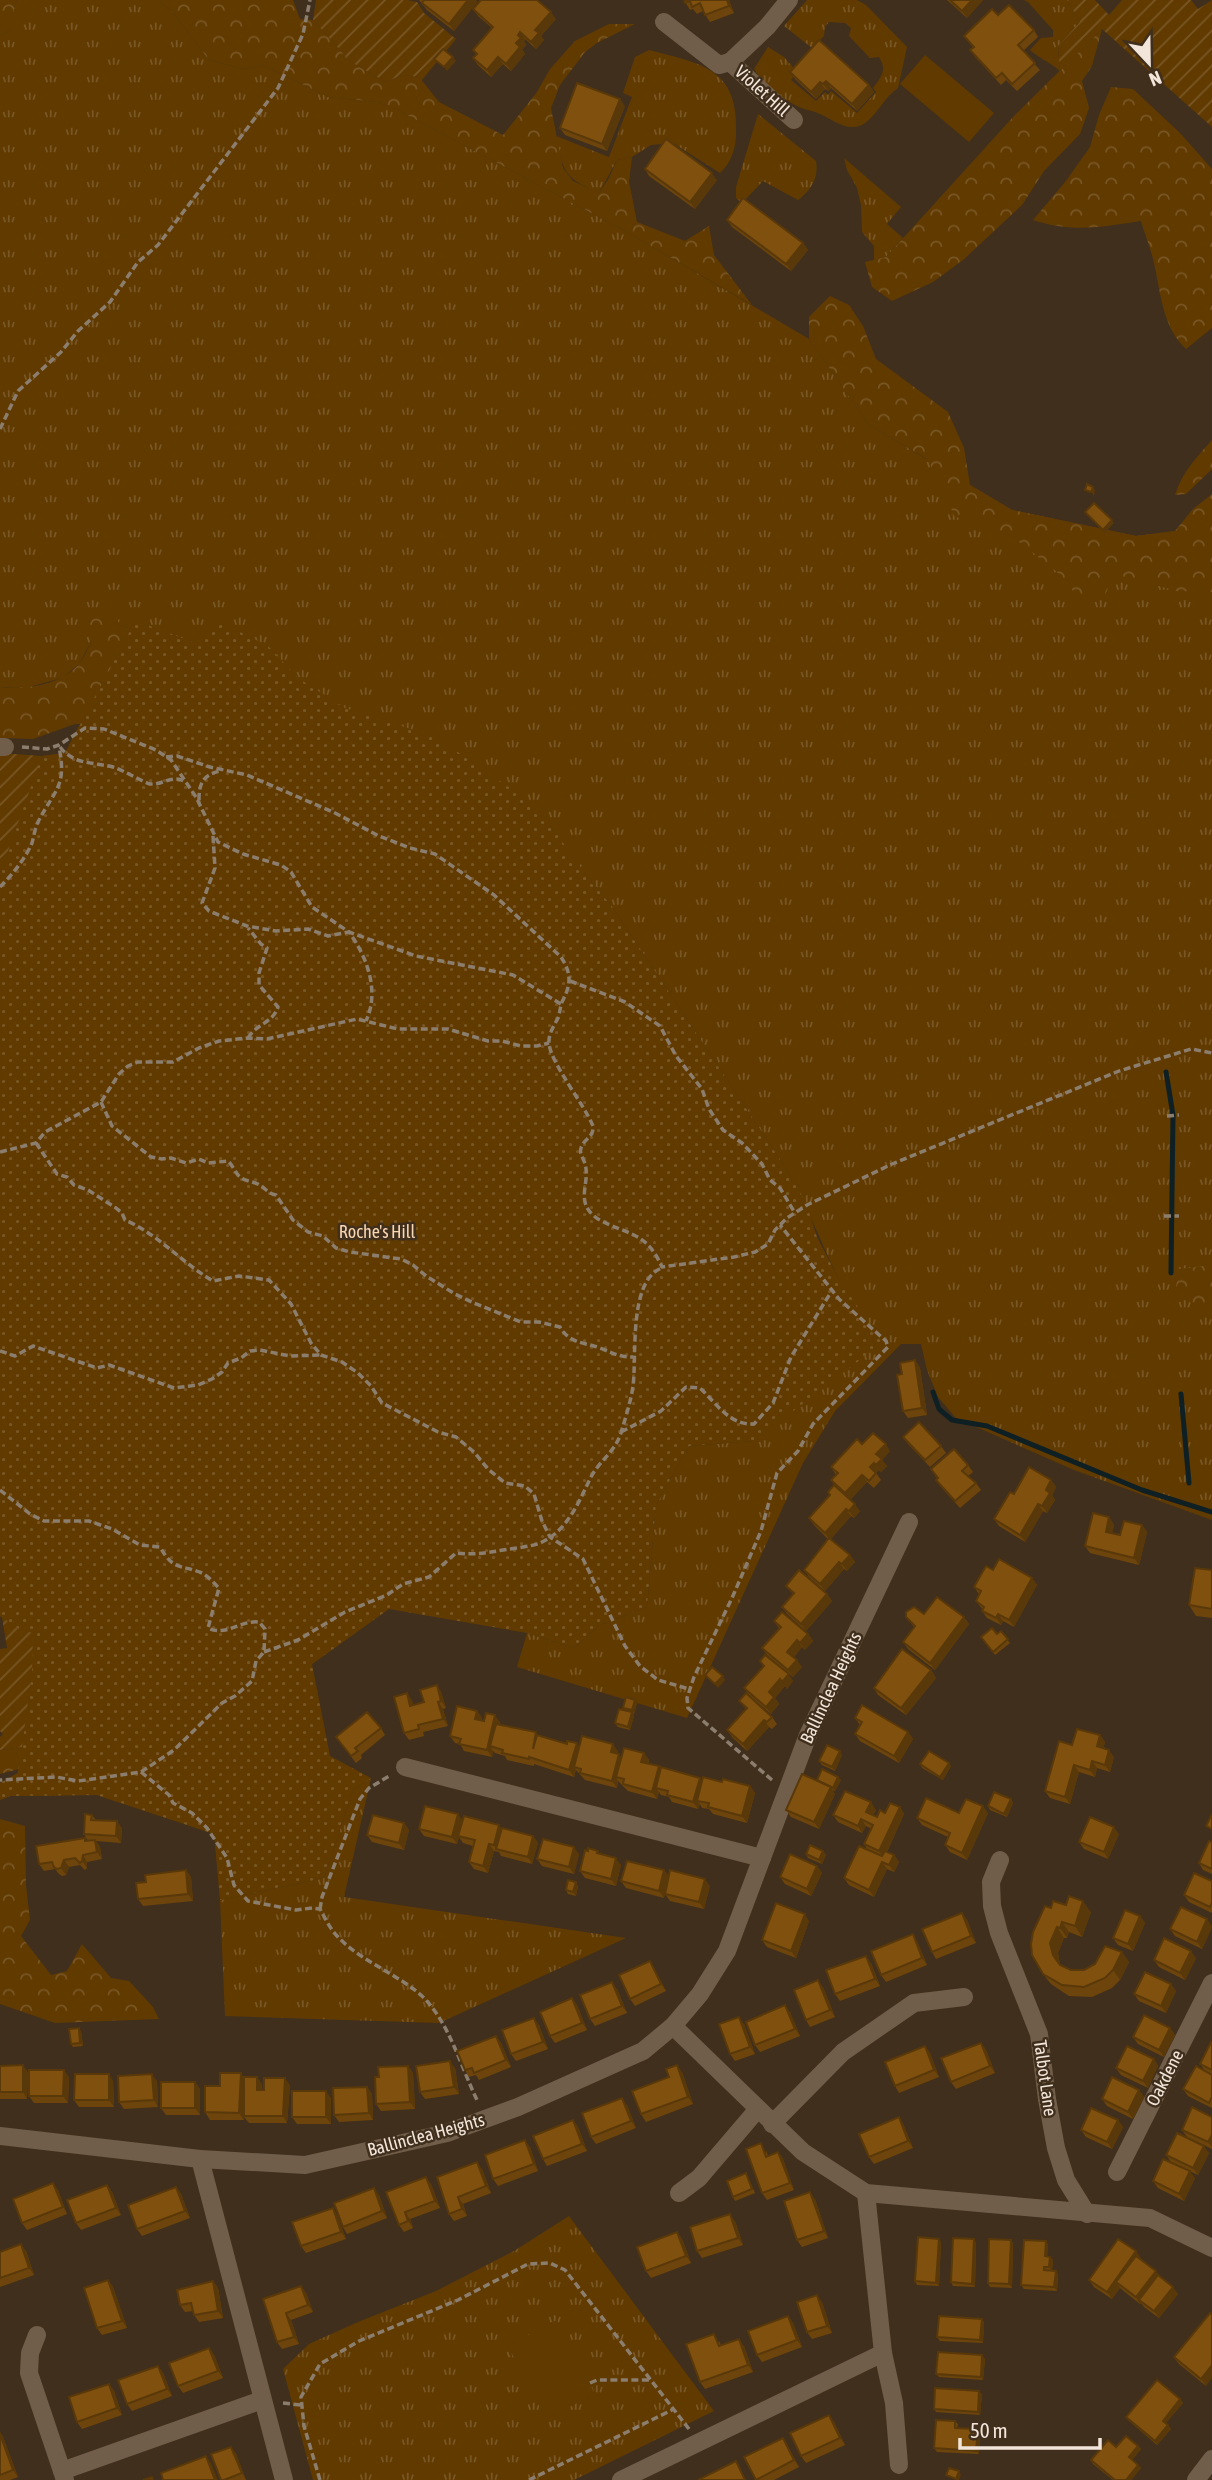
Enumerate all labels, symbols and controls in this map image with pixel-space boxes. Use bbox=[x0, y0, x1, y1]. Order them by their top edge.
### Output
north arrow bbox=[1114, 28, 1184, 98]
street label: Violet Hill bbox=[731, 61, 794, 121]
text: N bbox=[1146, 66, 1165, 91]
park label: Roche's Hill bbox=[339, 1221, 415, 1242]
street label: Ballinclea Heights bbox=[796, 1629, 865, 1747]
street label: Talbot Lane bbox=[1030, 2039, 1061, 2117]
street label: Oakdene bbox=[1142, 2046, 1188, 2109]
street label: Ballinclea Heights bbox=[365, 2109, 487, 2160]
scale bar bbox=[960, 2406, 1100, 2450]
text: 50 m bbox=[970, 2418, 1008, 2442]

